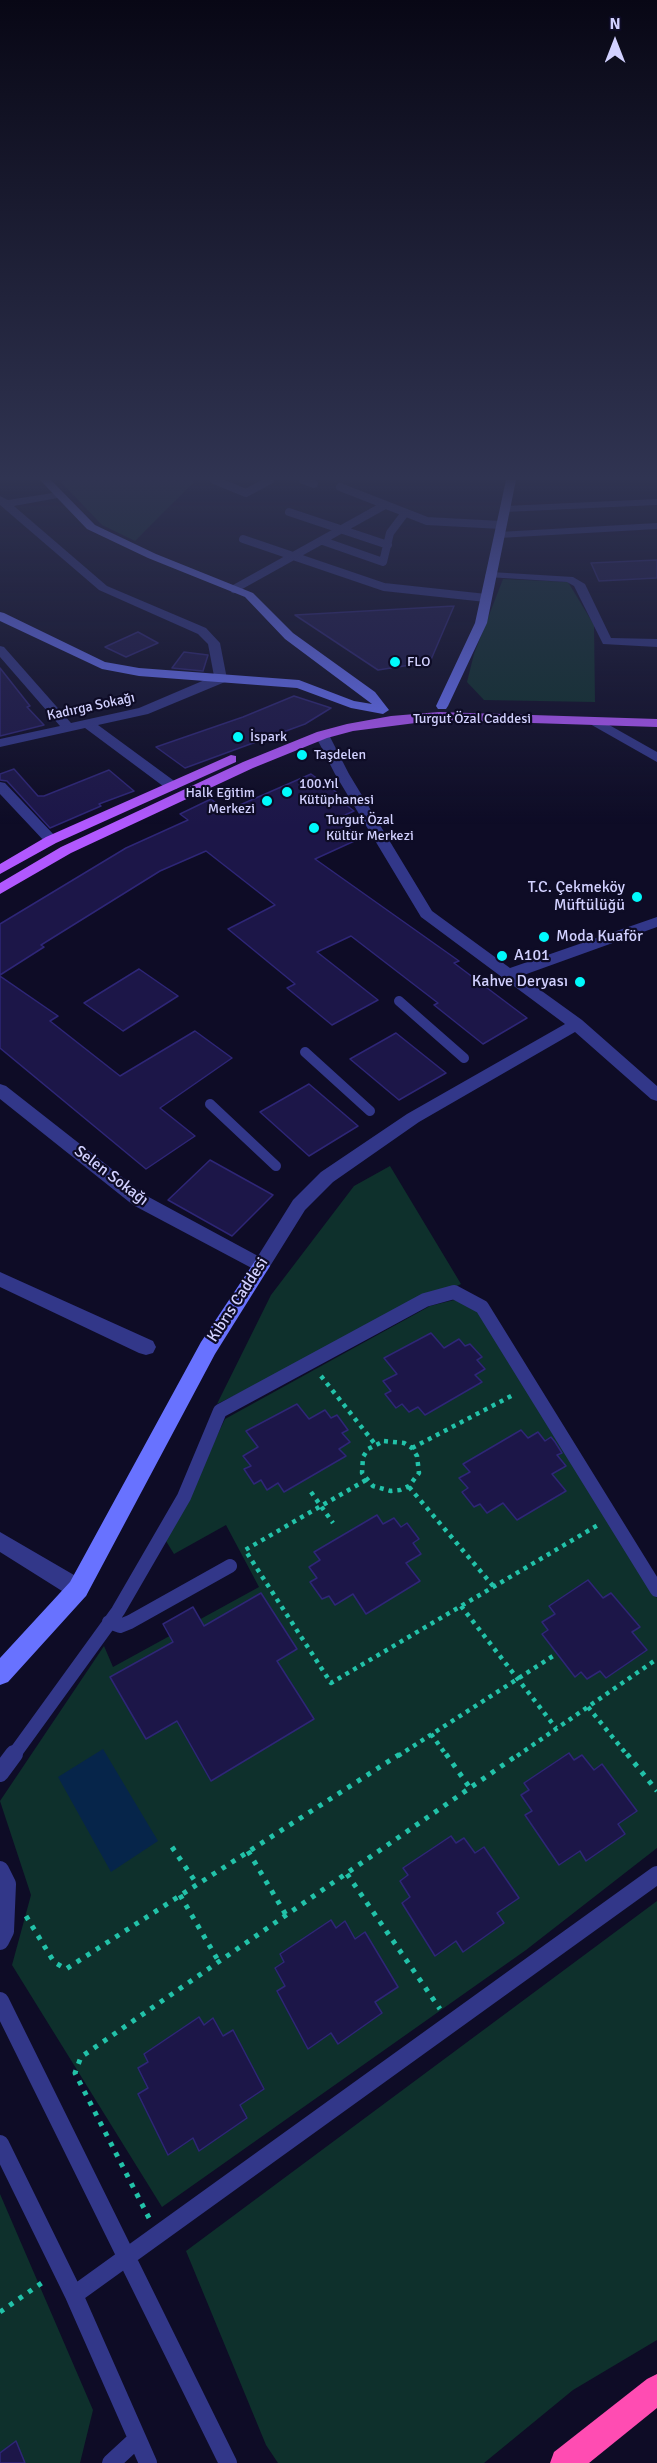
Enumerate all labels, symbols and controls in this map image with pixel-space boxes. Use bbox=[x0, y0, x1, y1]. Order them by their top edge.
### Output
north arrow bbox=[585, 12, 645, 72]
text: N bbox=[609, 14, 621, 34]
place label: FLO bbox=[407, 654, 430, 670]
marker: FLO bbox=[388, 655, 402, 669]
street label: Kadırga Sokağı bbox=[46, 689, 136, 725]
street label: Turgut Özal Caddesi bbox=[413, 711, 531, 727]
place label: İspark bbox=[250, 729, 287, 745]
marker: İspark bbox=[231, 730, 245, 744]
place label: Taşdelen bbox=[314, 747, 366, 763]
marker: Taşdelen bbox=[295, 748, 309, 762]
place label: 100.Yıl Kütüphanesi bbox=[299, 776, 374, 808]
place label: Halk Eğitim Merkezi bbox=[185, 785, 255, 818]
marker: 100.Yıl Kütüphanesi bbox=[280, 785, 294, 799]
marker: Halk Eğitim Merkezi bbox=[260, 794, 274, 808]
place label: Turgut Özal Kültür Merkezi bbox=[326, 812, 414, 844]
marker: Turgut Özal Kültür Merkezi bbox=[307, 821, 321, 835]
place label: T.C. Çekmeköy Müftülüğü bbox=[528, 878, 625, 916]
marker: T.C. Çekmeköy Müftülüğü bbox=[630, 890, 644, 904]
place label: Moda Kuaför bbox=[556, 927, 643, 947]
marker: Moda Kuaför bbox=[537, 930, 551, 944]
place label: A101 bbox=[514, 946, 550, 966]
marker: A101 bbox=[495, 949, 509, 963]
place label: Kahve Deryası bbox=[472, 972, 568, 992]
marker: Kahve Deryası bbox=[573, 975, 587, 989]
street label: Selen Sokağı bbox=[70, 1142, 152, 1210]
street label: Kıbrıs Caddesi bbox=[203, 1254, 273, 1346]

